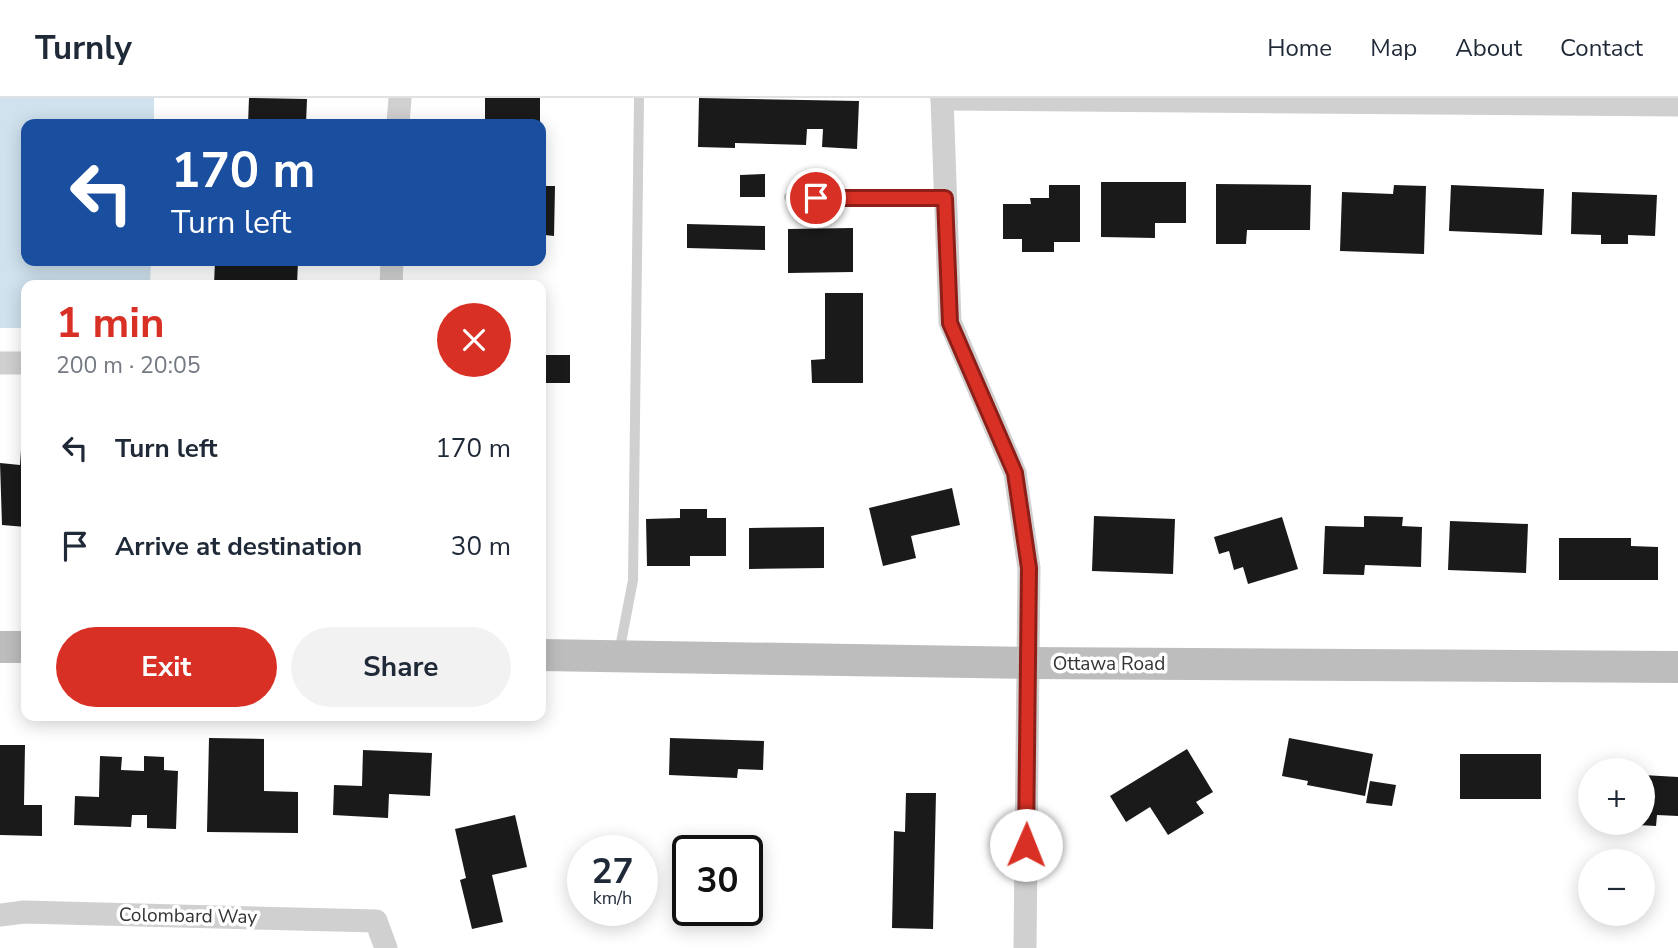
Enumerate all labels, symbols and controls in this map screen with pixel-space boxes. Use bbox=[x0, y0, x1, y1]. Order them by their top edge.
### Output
text: Turnly bbox=[35, 26, 132, 71]
text: Home bbox=[1267, 32, 1332, 64]
text: Map bbox=[1370, 32, 1417, 64]
text: About bbox=[1455, 32, 1522, 64]
text: Contact bbox=[1560, 32, 1643, 64]
text: 170 m bbox=[171, 137, 315, 204]
icon: left bbox=[56, 147, 147, 238]
pin bbox=[786, 168, 846, 228]
icon: arrive bbox=[797, 179, 835, 217]
text: Turn left bbox=[171, 201, 291, 244]
text: 1 min bbox=[56, 295, 165, 352]
button: close bbox=[437, 303, 511, 377]
text: 200 m · 20:05 bbox=[56, 350, 201, 381]
icon: left bbox=[56, 429, 94, 467]
text: Turn left bbox=[115, 431, 218, 466]
text: 170 m bbox=[435, 431, 511, 466]
icon: arrive bbox=[56, 527, 94, 565]
text: Arrive at destination bbox=[115, 529, 362, 564]
text: 30 m bbox=[451, 529, 511, 564]
button: Exit bbox=[56, 627, 277, 707]
button: Share bbox=[291, 627, 511, 707]
street label: Ottawa Road bbox=[1053, 651, 1165, 677]
map controls bbox=[1578, 758, 1655, 926]
button: + bbox=[1578, 758, 1655, 835]
position arrow bbox=[989, 808, 1063, 882]
speed limit sign: 30 bbox=[672, 835, 763, 926]
text: 27 bbox=[591, 848, 634, 895]
button: − bbox=[1578, 849, 1655, 926]
text: km/h bbox=[593, 886, 632, 910]
street label: Colombard Way bbox=[119, 902, 258, 930]

